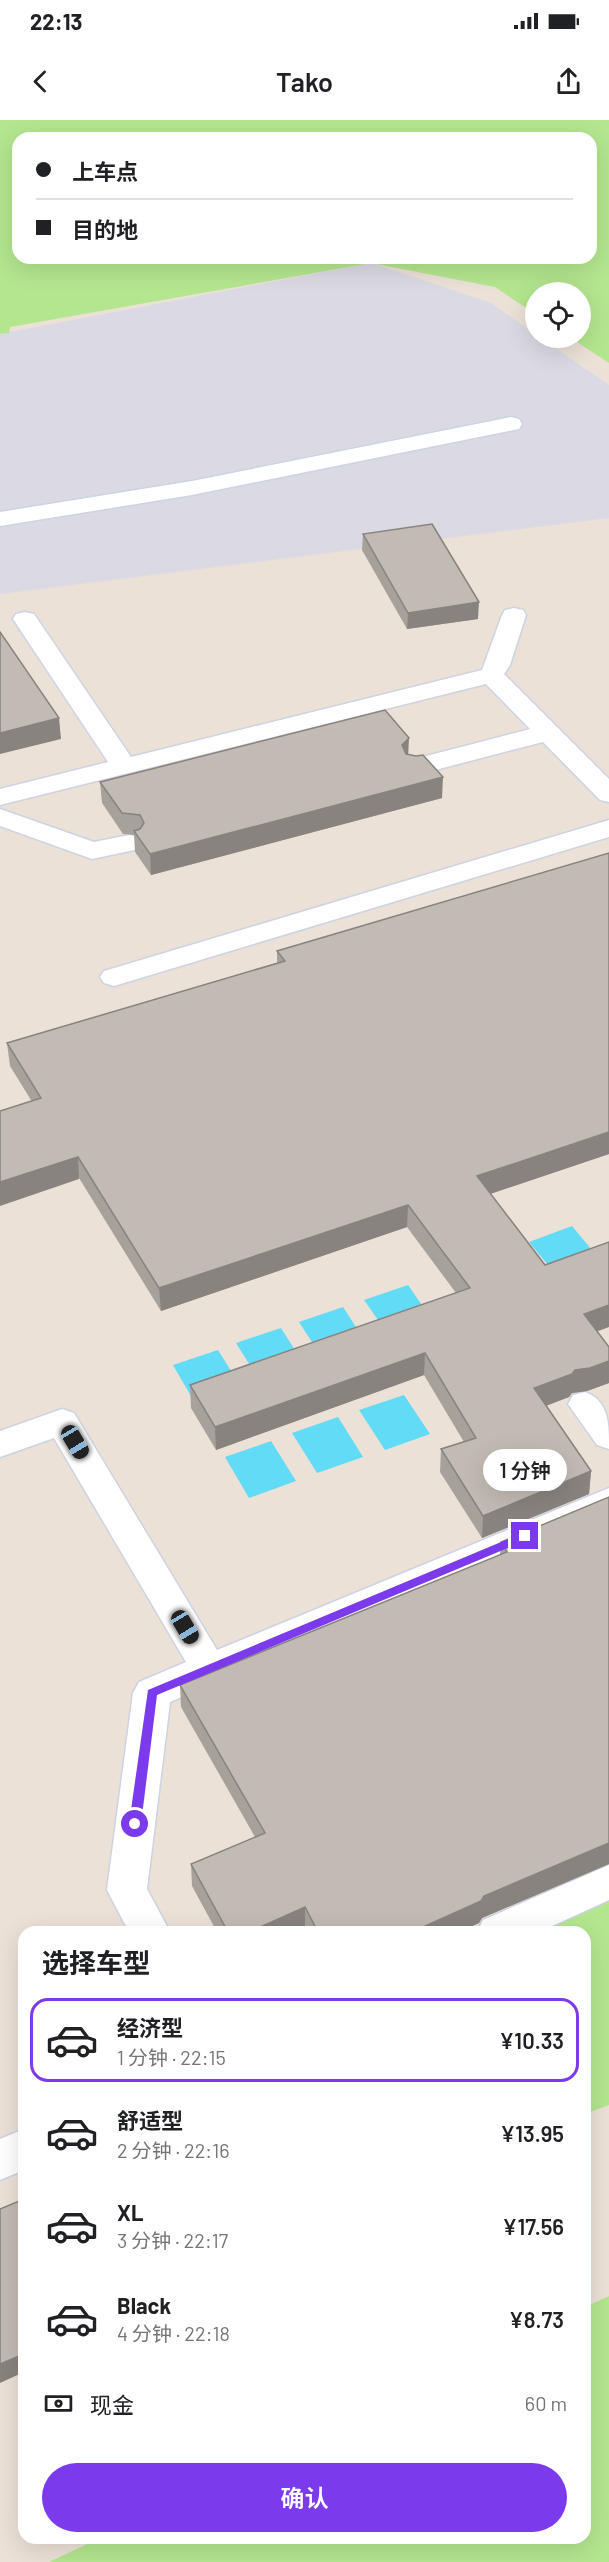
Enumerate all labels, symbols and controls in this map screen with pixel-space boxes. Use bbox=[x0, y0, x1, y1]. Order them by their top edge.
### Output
text: 22:13 bbox=[30, 8, 82, 34]
icon: back bbox=[24, 65, 57, 98]
text: Tako bbox=[276, 65, 333, 97]
icon: share bbox=[552, 65, 585, 98]
text: 上车点 bbox=[72, 158, 138, 184]
text: 目的地 bbox=[72, 216, 138, 242]
map controls bbox=[525, 282, 591, 348]
button: locate bbox=[525, 282, 591, 348]
car bbox=[58, 1422, 92, 1462]
callout: 1 分钟 bbox=[483, 1449, 567, 1491]
text: 1 分钟 bbox=[499, 1458, 551, 1482]
route end bbox=[511, 1522, 538, 1549]
car bbox=[168, 1607, 202, 1647]
route start bbox=[121, 1810, 148, 1837]
text: 选择车型 bbox=[42, 1946, 150, 1978]
icon: car bbox=[45, 2013, 99, 2067]
text: 经济型 bbox=[117, 2014, 183, 2040]
text: ¥10.33 bbox=[499, 2027, 564, 2053]
text: 1 分钟 · 22:15 bbox=[117, 2045, 226, 2069]
icon: car bbox=[45, 2106, 99, 2160]
text: 舒适型 bbox=[117, 2107, 183, 2133]
text: ¥13.95 bbox=[500, 2120, 564, 2146]
text: 2 分钟 · 22:16 bbox=[117, 2138, 229, 2162]
icon: car bbox=[45, 2199, 99, 2253]
text: XL bbox=[117, 2199, 143, 2225]
text: ¥17.56 bbox=[502, 2213, 564, 2239]
text: 3 分钟 · 22:17 bbox=[117, 2228, 228, 2252]
icon: car bbox=[45, 2292, 99, 2346]
text: Black bbox=[117, 2292, 171, 2318]
text: ¥8.73 bbox=[509, 2306, 564, 2332]
text: 4 分钟 · 22:18 bbox=[117, 2321, 230, 2345]
icon: cash bbox=[42, 2387, 75, 2420]
text: 现金 bbox=[90, 2391, 134, 2417]
text: 60 m bbox=[525, 2391, 567, 2415]
button: 确认 bbox=[42, 2463, 567, 2532]

